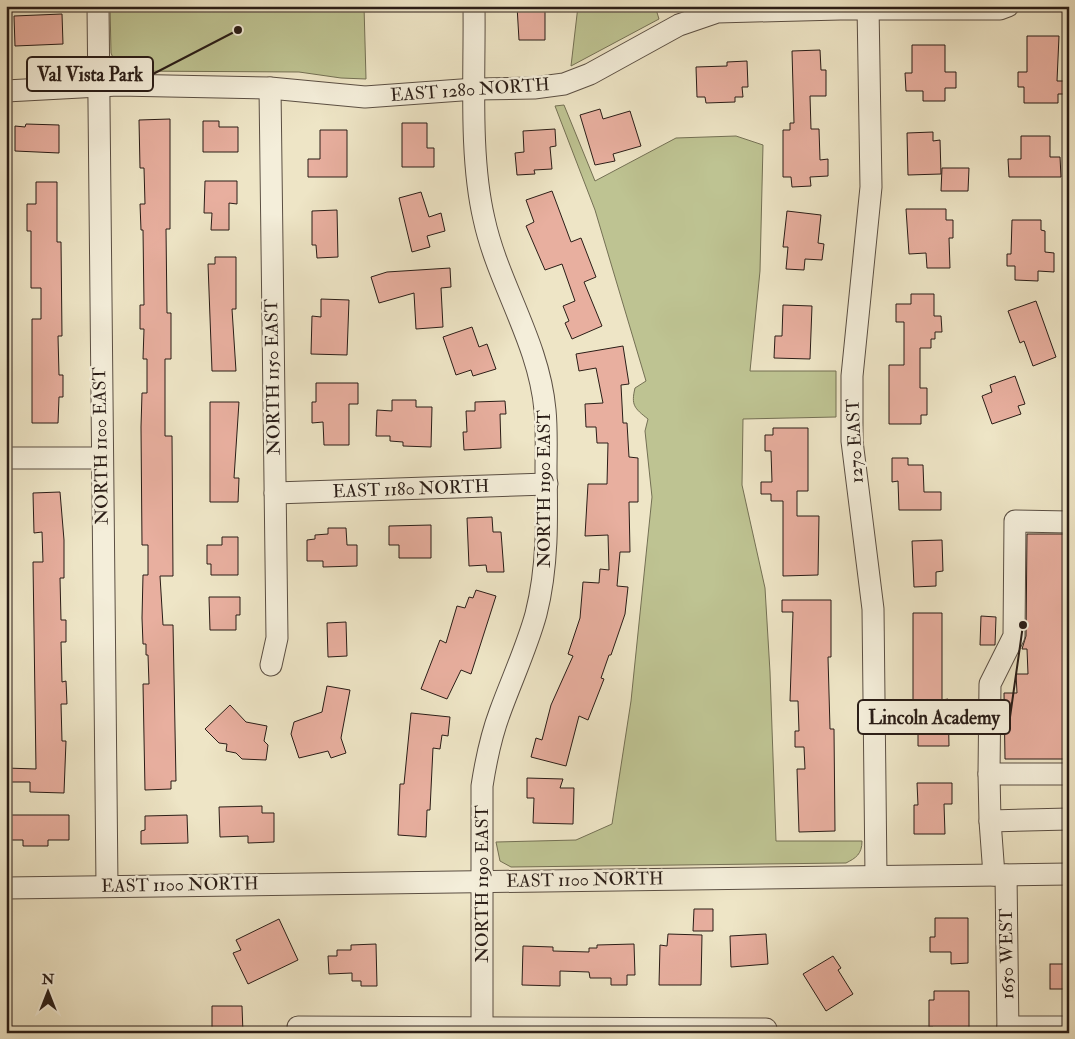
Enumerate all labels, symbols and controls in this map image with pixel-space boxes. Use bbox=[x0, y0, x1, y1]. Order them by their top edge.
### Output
callout: Val Vista Park bbox=[27, 57, 153, 91]
text: Val Vista Park bbox=[36, 63, 144, 87]
street label: EAST 1280 NORTH bbox=[390, 73, 550, 107]
street label: NORTH 1150 EAST bbox=[260, 298, 286, 455]
street label: NORTH 1100 EAST bbox=[88, 366, 114, 525]
street label: 1270 EAST bbox=[841, 398, 869, 484]
street label: NORTH 1190 EAST bbox=[533, 410, 556, 568]
street label: EAST 1180 NORTH bbox=[332, 475, 490, 503]
callout: Lincoln Academy bbox=[858, 700, 1010, 734]
text: Lincoln Academy bbox=[868, 706, 1000, 731]
street label: NORTH 1190 EAST bbox=[471, 805, 494, 963]
street label: EAST 1100 NORTH bbox=[506, 867, 664, 893]
street label: EAST 1100 NORTH bbox=[101, 872, 259, 898]
street label: 1650 WEST bbox=[995, 908, 1019, 1000]
north arrow bbox=[22, 966, 72, 1016]
text: N bbox=[41, 971, 55, 988]

